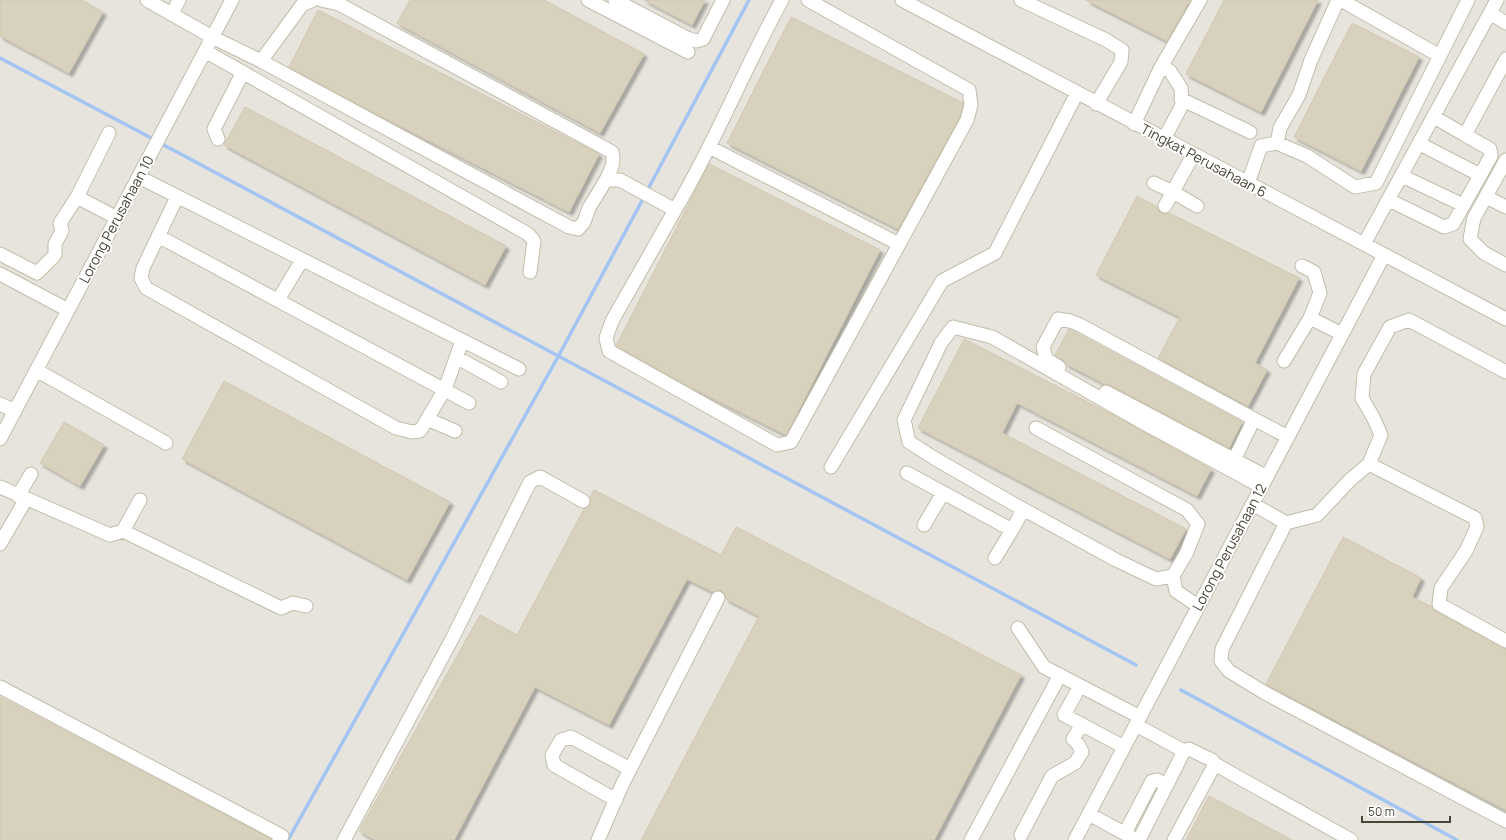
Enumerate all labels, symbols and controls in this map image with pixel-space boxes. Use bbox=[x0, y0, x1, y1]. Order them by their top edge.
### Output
street label: Tingkat Perusahaan 6 bbox=[1138, 119, 1270, 201]
street label: Lorong Perusahaan 10 bbox=[74, 152, 158, 286]
street label: Lorong Perusahaan 12 bbox=[1187, 480, 1271, 614]
scale bar bbox=[1362, 798, 1450, 824]
text: 50 m bbox=[1368, 803, 1395, 820]

